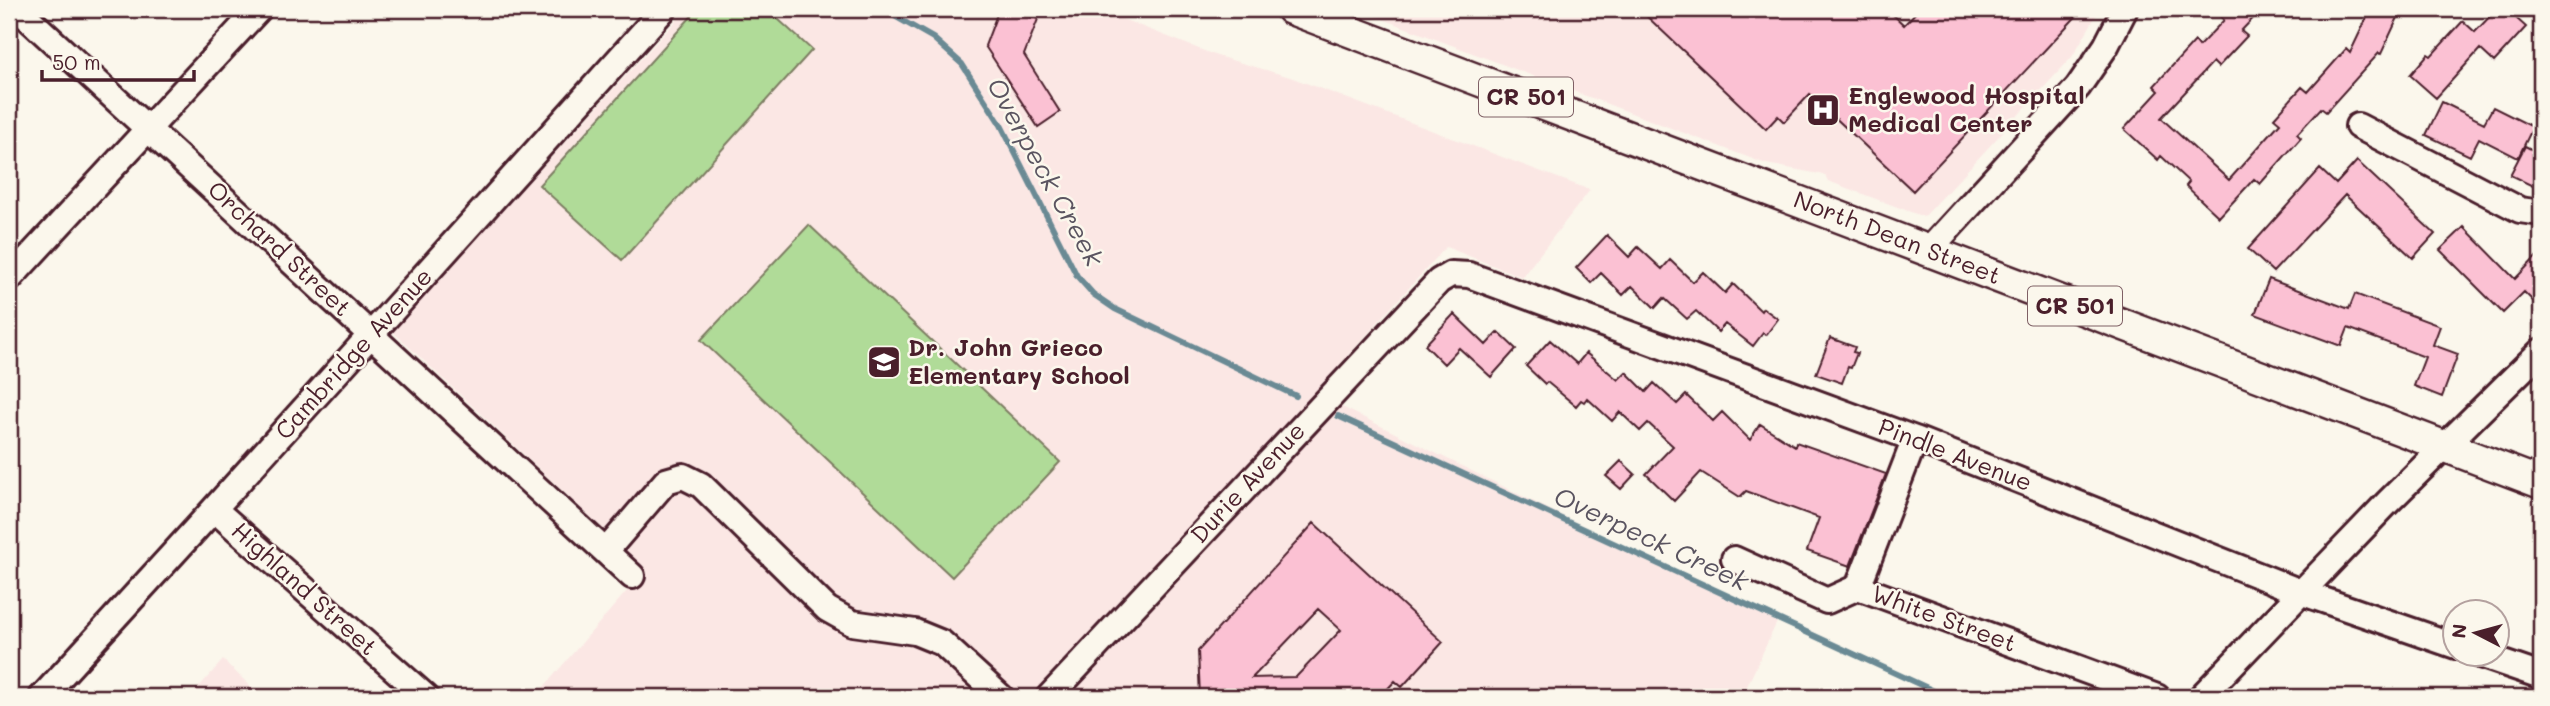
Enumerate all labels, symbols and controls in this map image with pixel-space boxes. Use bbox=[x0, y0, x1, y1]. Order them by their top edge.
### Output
scale bar bbox=[42, 38, 194, 82]
text: 50 m bbox=[52, 48, 101, 75]
water label: Overpeck Creek bbox=[980, 71, 1112, 273]
road number: CR 501 bbox=[1479, 78, 1573, 116]
place label: Englewood Hospital Medical Center bbox=[1848, 79, 2085, 138]
hospital icon: Englewood Hospital Medical Center bbox=[1804, 91, 1842, 129]
street label: Orchard Street bbox=[202, 173, 358, 322]
street label: North Dean Street bbox=[1790, 183, 2006, 290]
street label: Cambridge Avenue bbox=[268, 261, 438, 445]
road number: CR 501 bbox=[2028, 286, 2122, 326]
place label: Dr. John Grieco Elementary School bbox=[908, 331, 1130, 390]
school or university icon: Dr. John Grieco Elementary School bbox=[865, 343, 903, 381]
street label: Pindle Avenue bbox=[1874, 410, 2037, 497]
street label: Durie Avenue bbox=[1183, 415, 1311, 549]
water label: Overpeck Creek bbox=[1549, 478, 1755, 599]
street label: Highland Street bbox=[226, 514, 384, 661]
street label: White Street bbox=[1868, 577, 2021, 658]
north arrow bbox=[2442, 598, 2512, 668]
text: N bbox=[2445, 623, 2472, 640]

